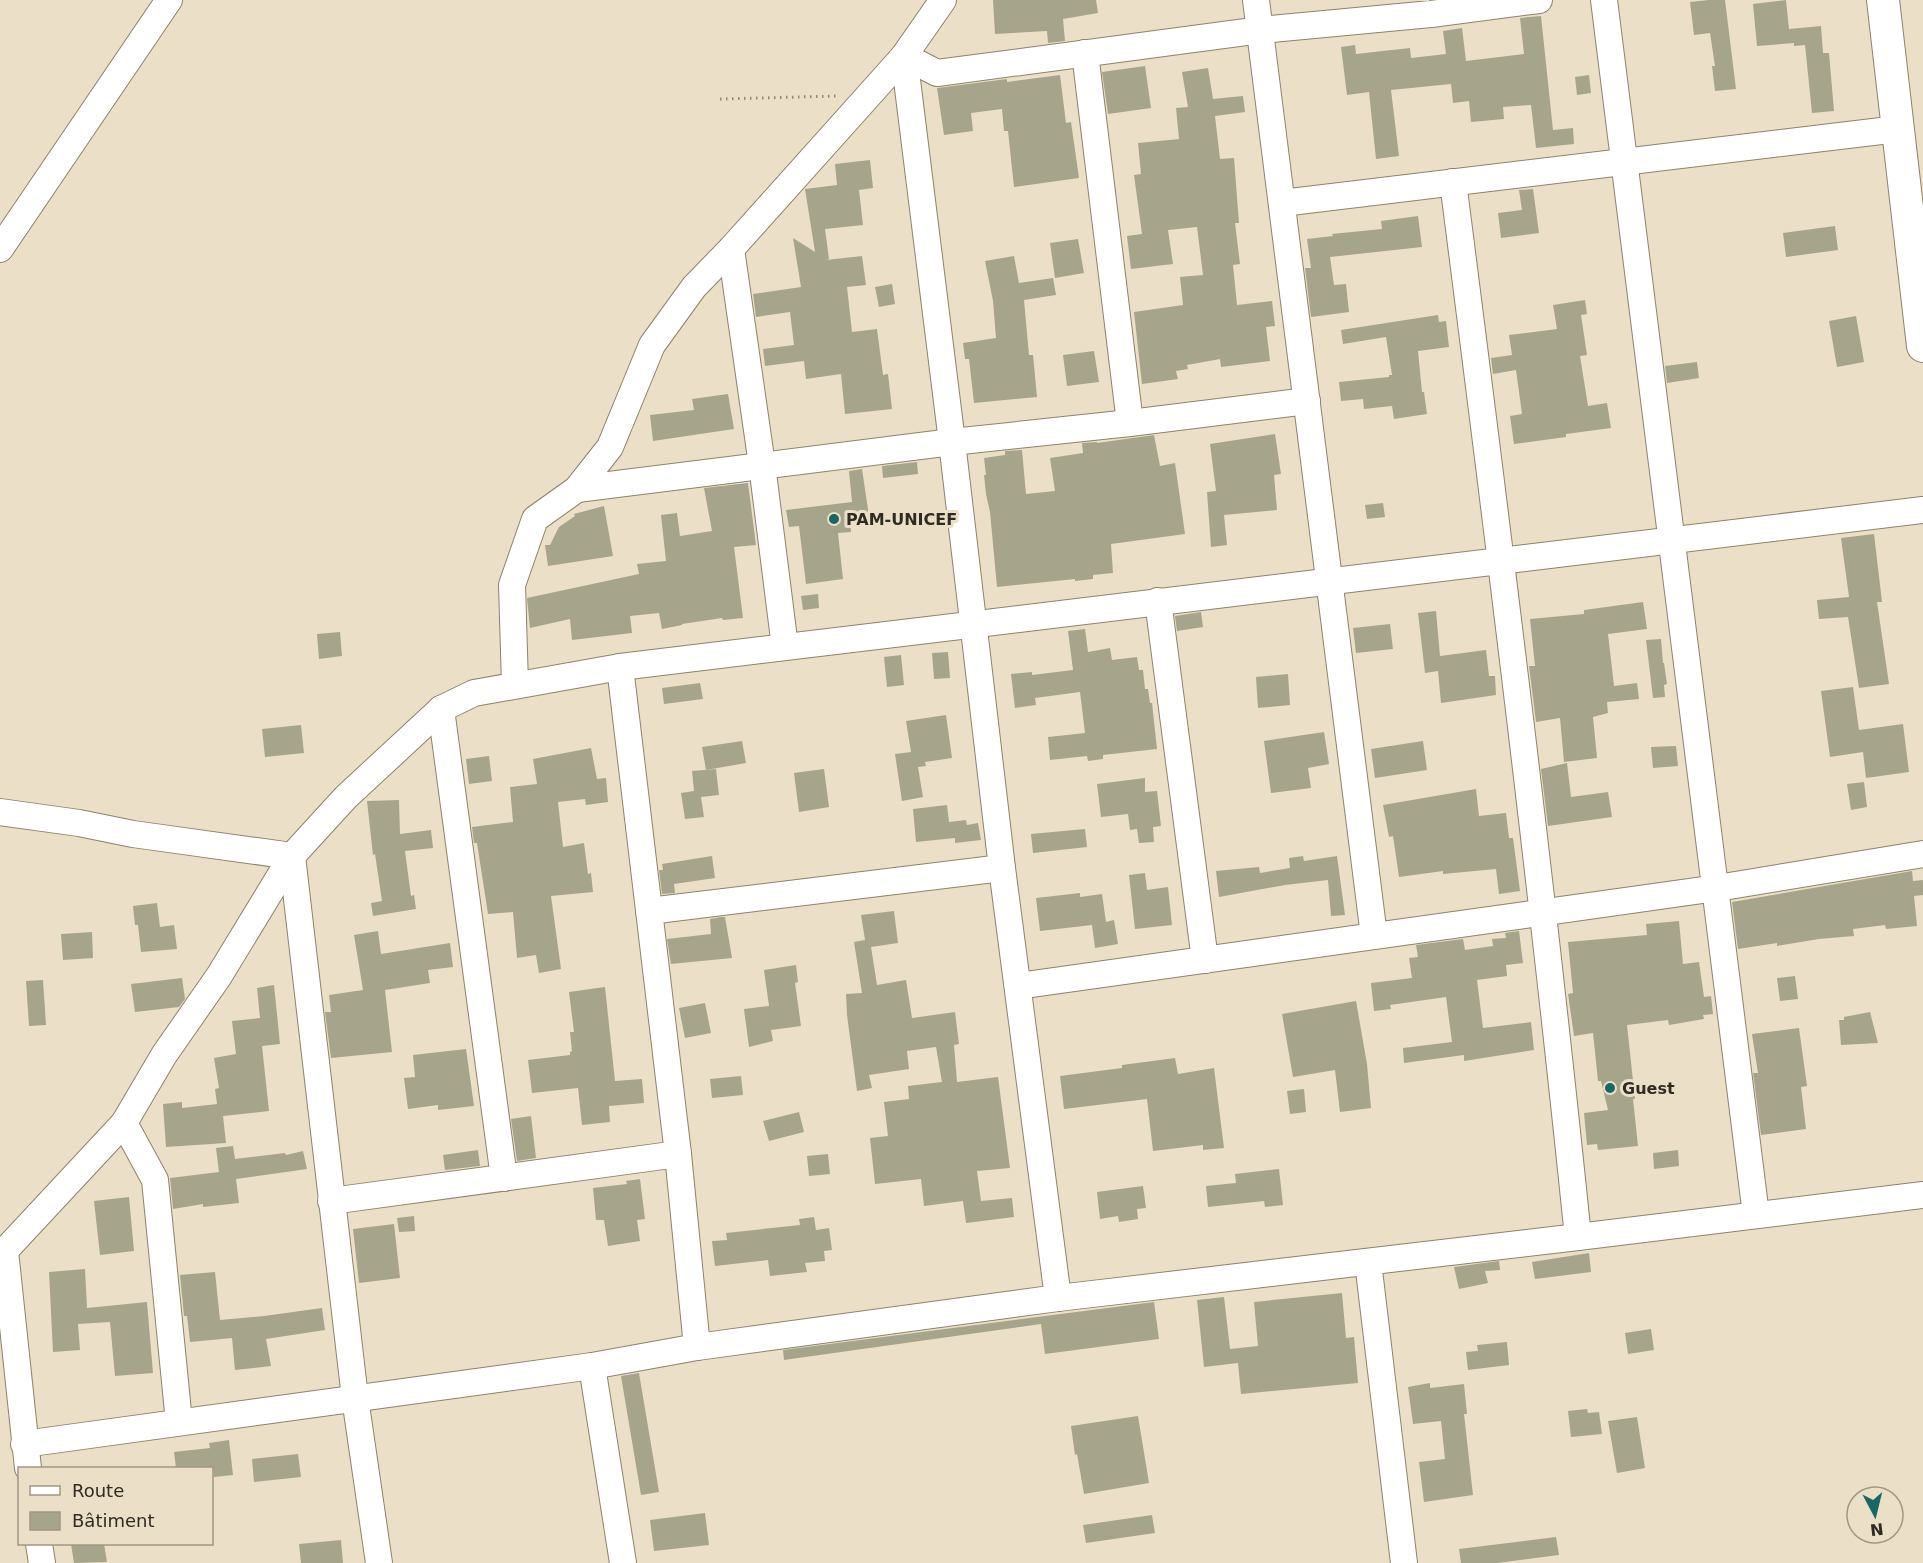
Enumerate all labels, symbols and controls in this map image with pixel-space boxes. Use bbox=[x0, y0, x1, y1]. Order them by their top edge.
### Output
place label: PAM-UNICEF bbox=[846, 510, 957, 529]
marker: PAM-UNICEF bbox=[827, 512, 841, 526]
place label: Guest bbox=[1622, 1079, 1675, 1098]
marker: Guest bbox=[1603, 1081, 1617, 1095]
legend bbox=[18, 1467, 213, 1545]
text: Route bbox=[72, 1480, 124, 1501]
north arrow bbox=[1845, 1485, 1905, 1545]
text: Bâtiment bbox=[72, 1510, 155, 1531]
text: N bbox=[1869, 1519, 1885, 1540]

